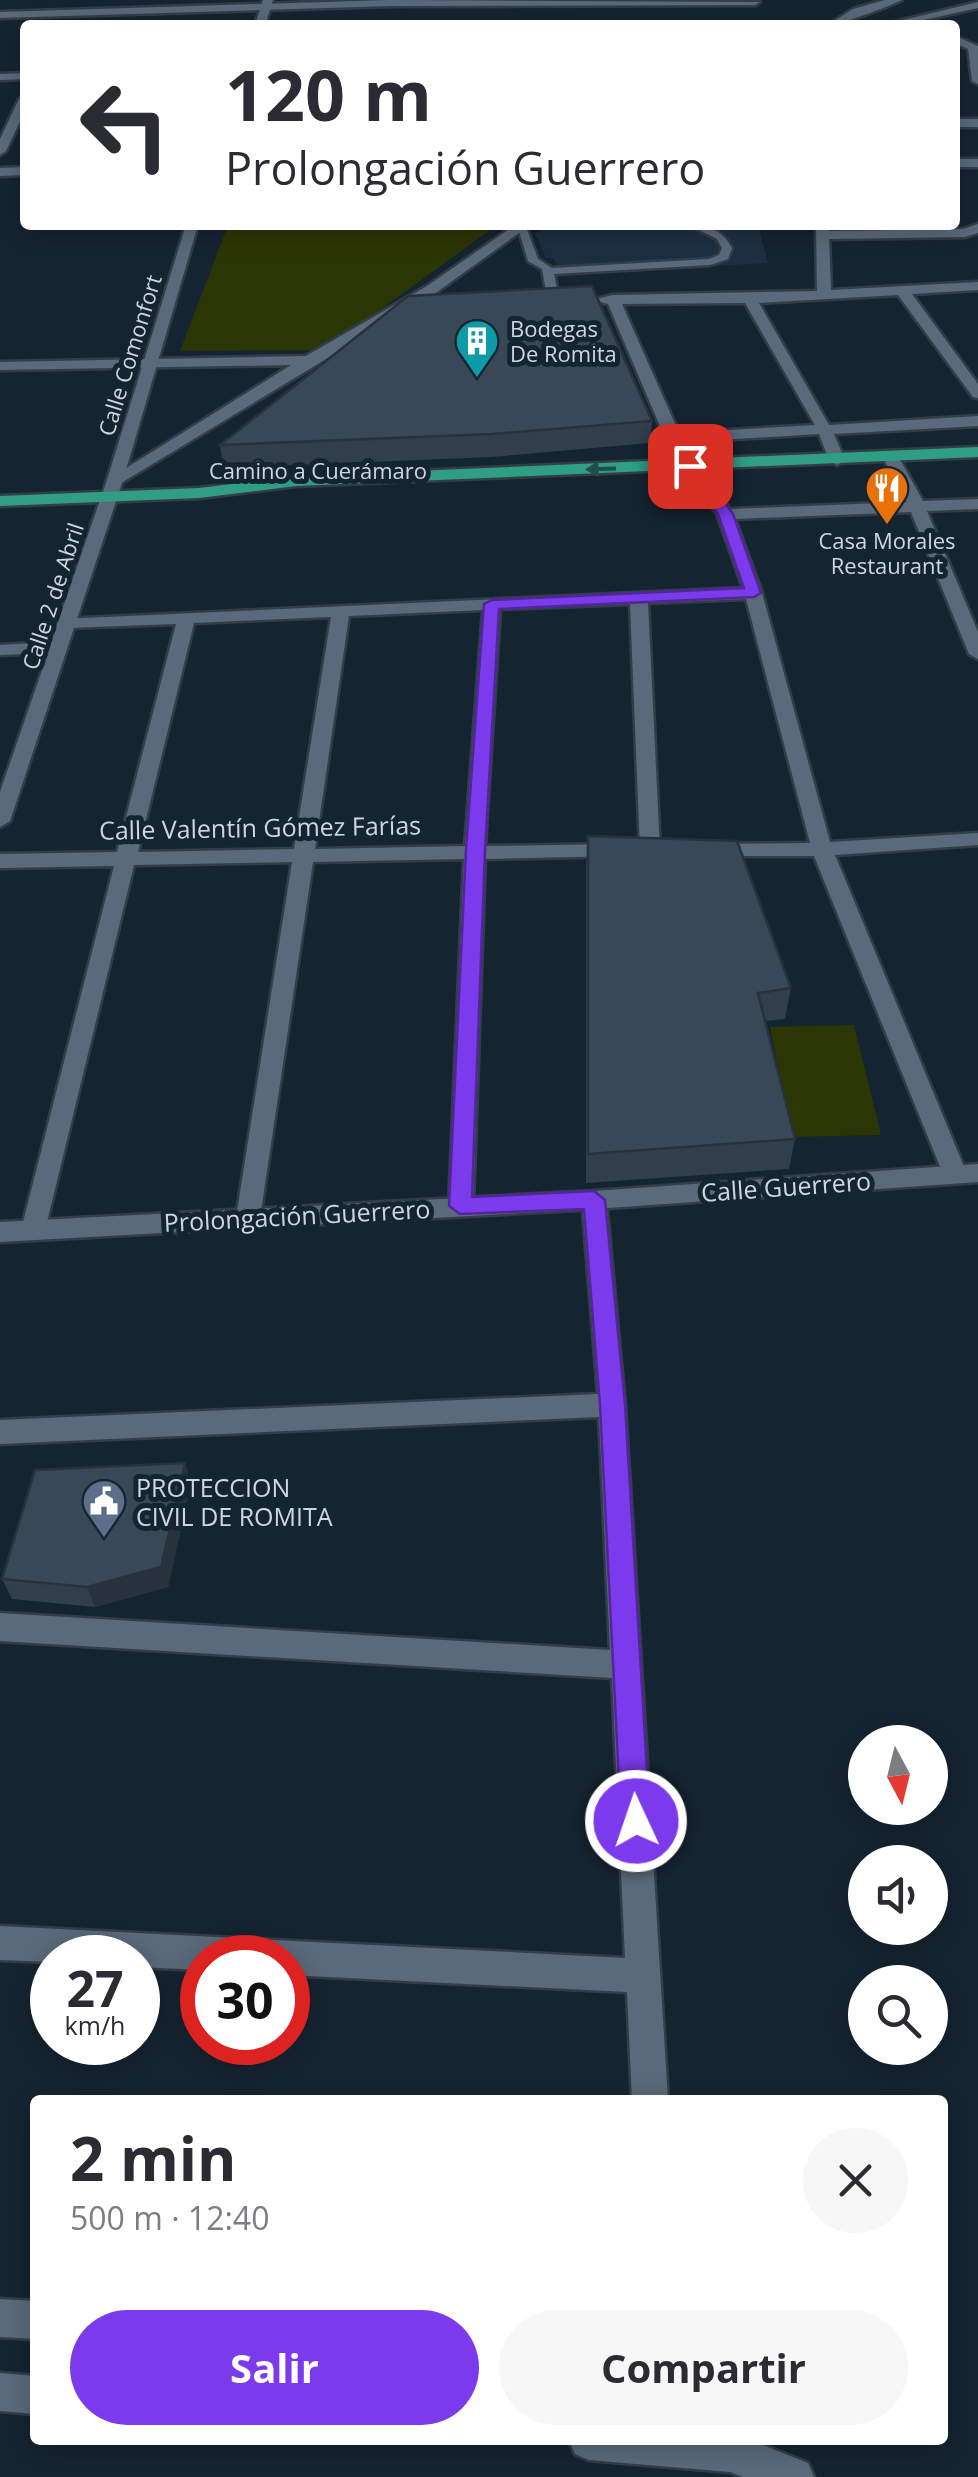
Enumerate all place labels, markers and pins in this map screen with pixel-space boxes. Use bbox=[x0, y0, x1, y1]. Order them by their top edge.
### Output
place label: Bodegas De Romita bbox=[510, 313, 617, 368]
building icon: Bodegas De Romita bbox=[454, 318, 500, 379]
pin bbox=[648, 424, 733, 509]
restaurant icon: Casa Morales Restaurant bbox=[864, 465, 910, 526]
place label: Casa Morales Restaurant bbox=[818, 525, 956, 580]
place label: PROTECCION CIVIL DE ROMITA bbox=[136, 1470, 333, 1533]
public building icon: PROTECCION CIVIL DE ROMITA bbox=[81, 1478, 127, 1539]

